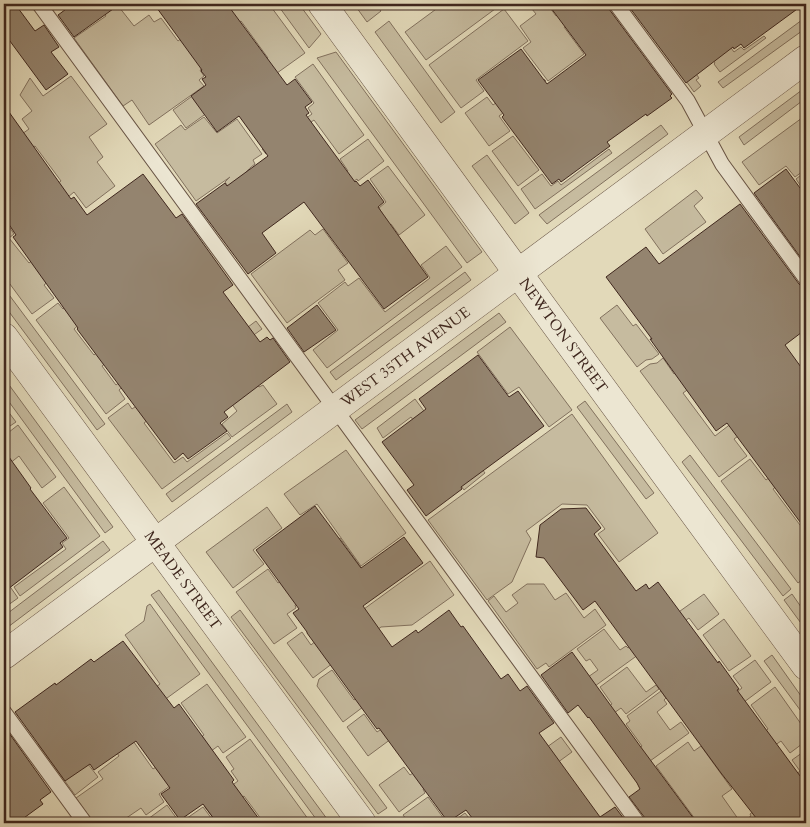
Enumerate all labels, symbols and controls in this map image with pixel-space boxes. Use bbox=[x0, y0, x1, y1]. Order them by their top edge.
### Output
street label: NEWTON STREET bbox=[515, 274, 612, 397]
street label: WEST 35TH AVENUE bbox=[336, 302, 474, 412]
street label: MEADE STREET bbox=[140, 527, 226, 634]

